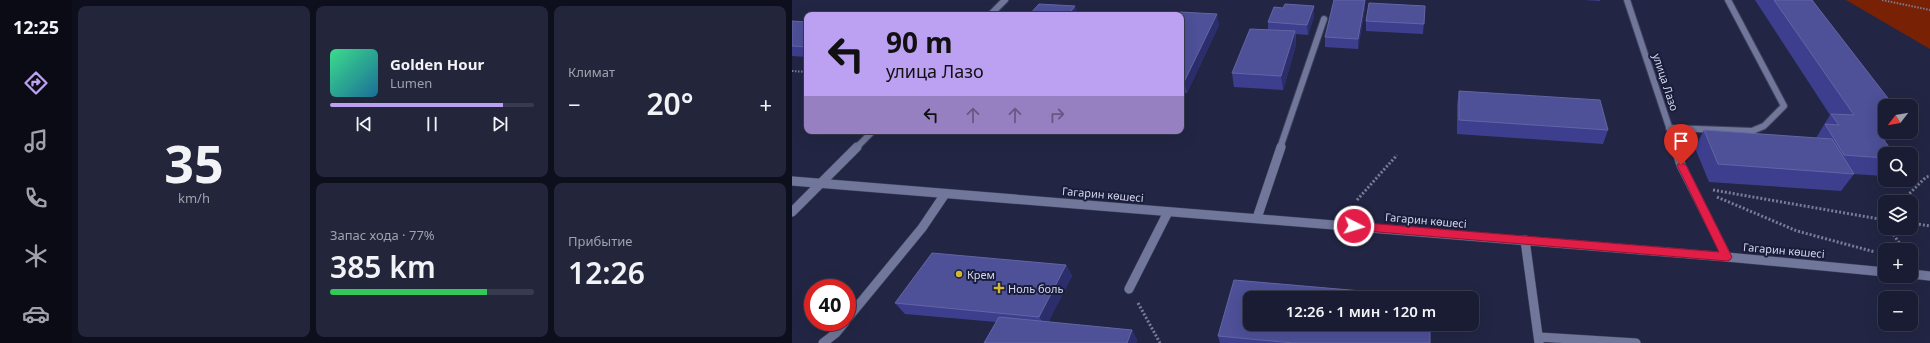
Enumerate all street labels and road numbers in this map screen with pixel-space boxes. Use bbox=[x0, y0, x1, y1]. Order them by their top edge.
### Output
street label: улица Лазо bbox=[1650, 51, 1682, 113]
street label: Гагарин көшесі bbox=[1062, 183, 1144, 205]
street label: Гагарин көшесі bbox=[1385, 209, 1467, 231]
street label: Гагарин көшесі bbox=[1743, 239, 1825, 261]

